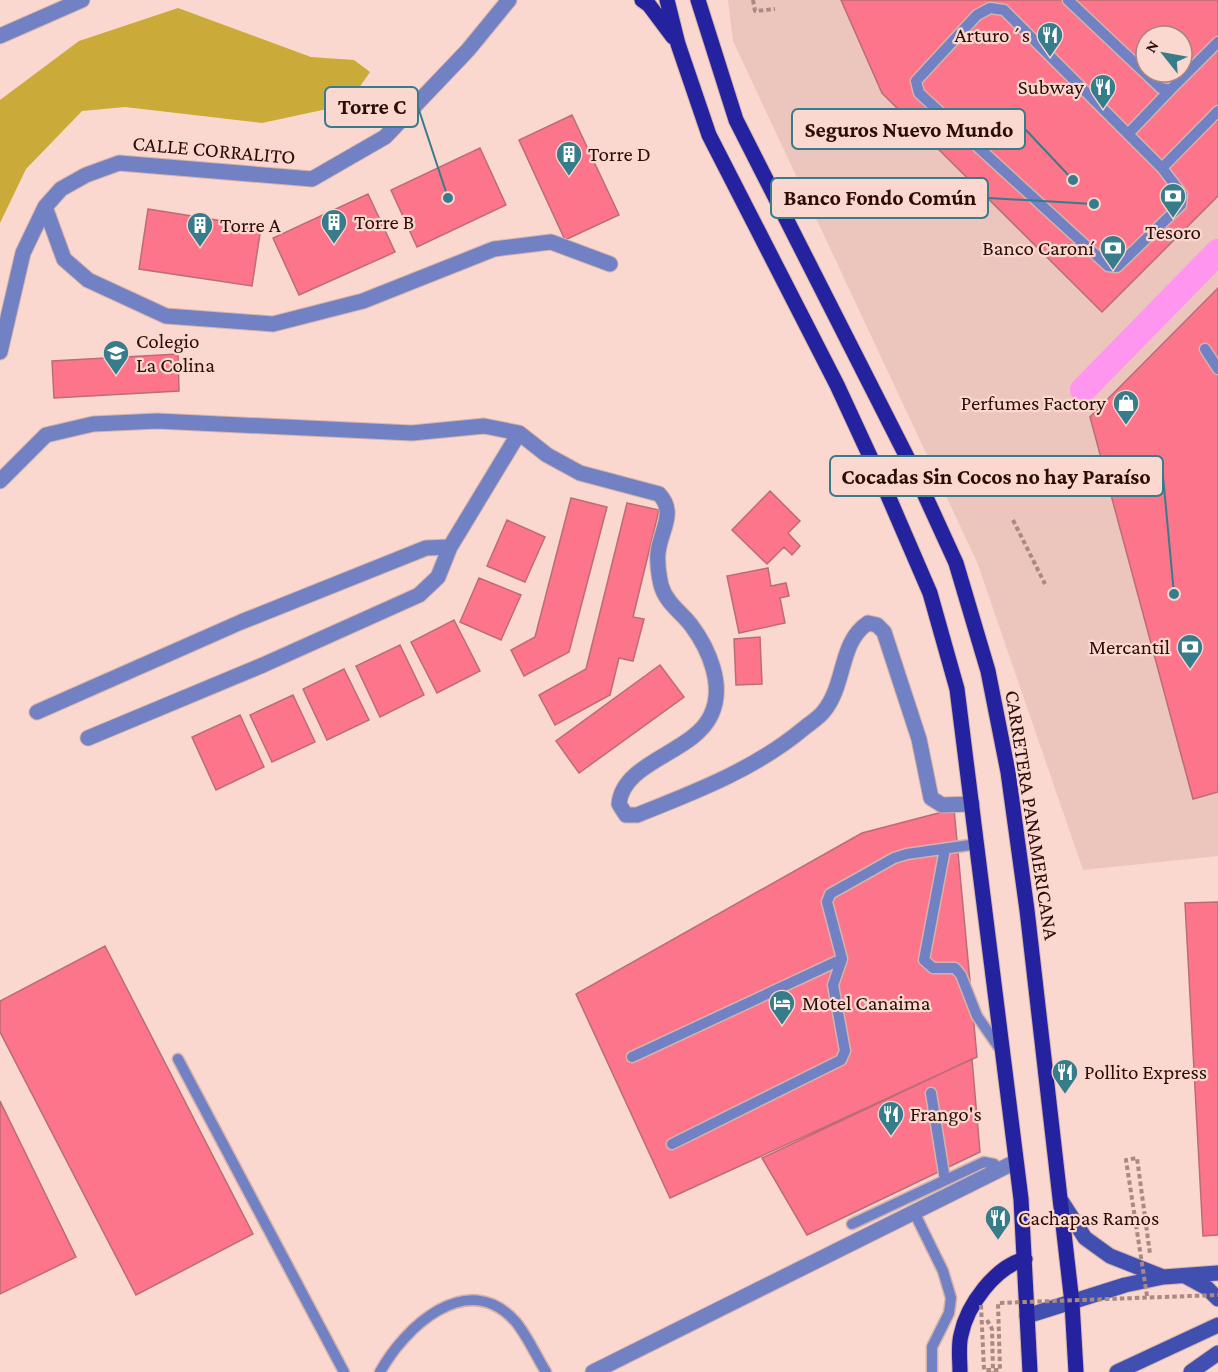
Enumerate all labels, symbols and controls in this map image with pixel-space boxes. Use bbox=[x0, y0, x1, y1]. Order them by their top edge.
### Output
restaurant icon: Arturo´s bbox=[1035, 20, 1065, 58]
place label: Arturo´s bbox=[955, 23, 1030, 47]
north arrow bbox=[1134, 24, 1194, 84]
text: N bbox=[1141, 37, 1162, 56]
restaurant icon: Subway bbox=[1088, 72, 1118, 110]
place label: Subway bbox=[1018, 75, 1084, 99]
callout: Torre C bbox=[325, 87, 418, 127]
text: Torre C bbox=[338, 94, 406, 119]
callout: Seguros Nuevo Mundo bbox=[792, 109, 1025, 149]
text: Seguros Nuevo Mundo bbox=[805, 117, 1013, 142]
street label: CALLE CORRALITO bbox=[132, 131, 296, 169]
building icon: Torre D bbox=[554, 139, 584, 177]
place label: Torre D bbox=[588, 142, 651, 166]
callout: Banco Fondo Común bbox=[771, 178, 988, 218]
bank icon: Tesoro bbox=[1158, 181, 1188, 219]
text: Banco Fondo Común bbox=[784, 185, 977, 210]
building icon: Torre B bbox=[319, 207, 349, 245]
building icon: Torre A bbox=[185, 210, 215, 248]
place label: Torre B bbox=[354, 210, 414, 234]
place label: Torre A bbox=[220, 213, 281, 237]
place label: Tesoro bbox=[1145, 220, 1201, 244]
bank icon: Banco Caroní bbox=[1098, 233, 1128, 271]
place label: Banco Caroní bbox=[982, 236, 1095, 260]
place label: Colegio La Colina bbox=[136, 329, 215, 377]
school or university icon: Colegio La Colina bbox=[101, 338, 131, 376]
shop icon: Perfumes Factory bbox=[1111, 388, 1141, 426]
place label: Perfumes Factory bbox=[961, 391, 1106, 415]
callout: Cocadas Sin Cocos no hay Paraíso bbox=[830, 456, 1163, 496]
text: Cocadas Sin Cocos no hay Paraíso bbox=[841, 464, 1151, 489]
bank icon: Mercantil bbox=[1175, 632, 1205, 670]
place label: Mercantil bbox=[1089, 635, 1170, 659]
street label: CARRETERA PANAMERICANA bbox=[1000, 688, 1064, 942]
hotel icon: Motel Canaima bbox=[767, 988, 797, 1026]
place label: Motel Canaima bbox=[802, 991, 931, 1015]
restaurant icon: Pollito Express bbox=[1050, 1057, 1080, 1095]
place label: Pollito Express bbox=[1084, 1060, 1207, 1084]
restaurant icon: Frango's bbox=[876, 1099, 906, 1137]
place label: Frango's bbox=[910, 1102, 982, 1126]
restaurant icon: Cachapas Ramos bbox=[983, 1203, 1013, 1241]
place label: Cachapas Ramos bbox=[1018, 1206, 1159, 1230]

